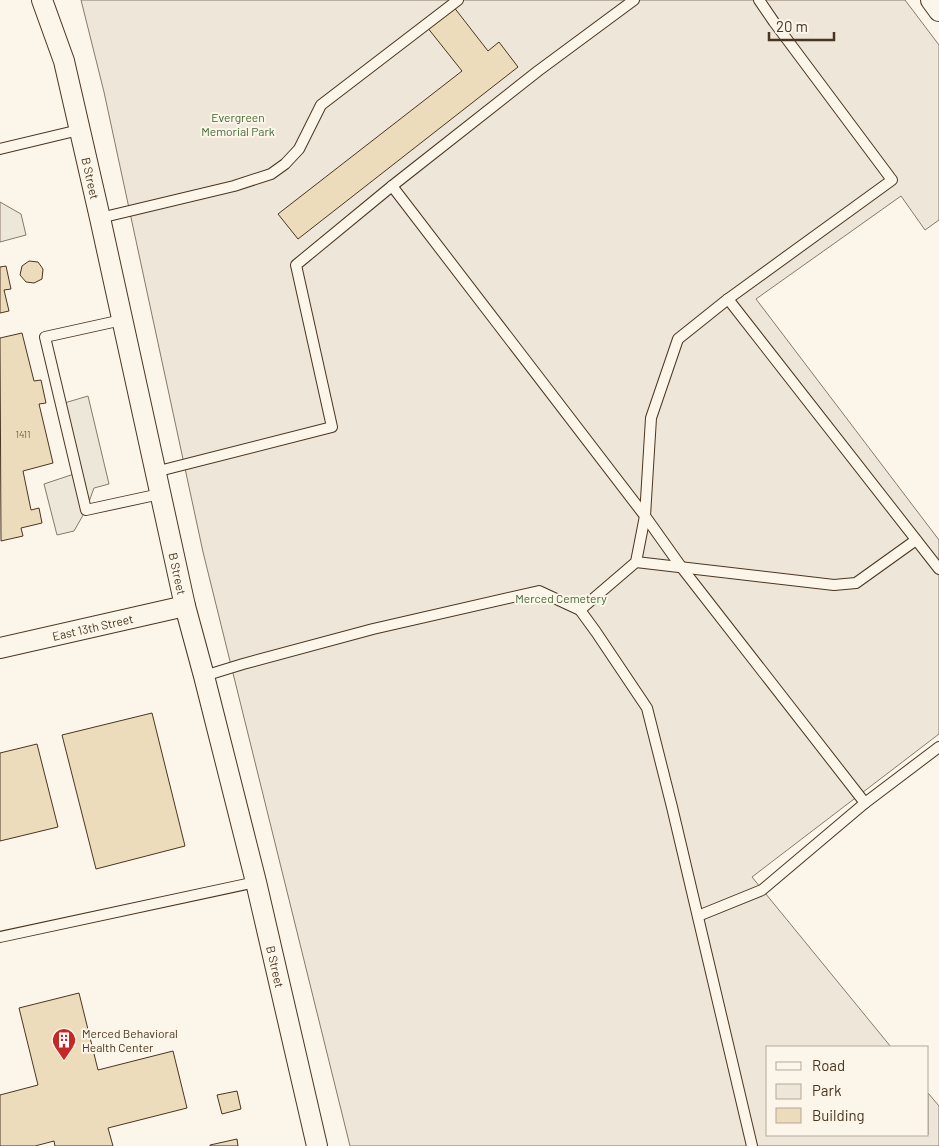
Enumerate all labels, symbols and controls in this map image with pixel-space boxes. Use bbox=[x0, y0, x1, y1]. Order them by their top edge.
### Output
scale bar bbox=[769, 10, 834, 42]
text: 20 m bbox=[776, 17, 808, 35]
park label: Evergreen Memorial Park bbox=[201, 110, 275, 138]
street label: B Street bbox=[79, 156, 102, 201]
house number: 1411 bbox=[15, 428, 31, 440]
street label: B Street bbox=[167, 551, 189, 596]
park label: Merced Cemetery bbox=[515, 591, 607, 605]
street label: East 13th Street bbox=[51, 611, 134, 643]
street label: B Street bbox=[264, 944, 287, 989]
place label: Merced Behavioral Health Center bbox=[82, 1026, 178, 1054]
building icon: Merced Behavioral Health Center bbox=[51, 1027, 77, 1061]
legend bbox=[766, 1046, 929, 1136]
text: Road bbox=[812, 1056, 845, 1074]
text: Park bbox=[812, 1081, 842, 1099]
text: Building bbox=[812, 1106, 865, 1124]

